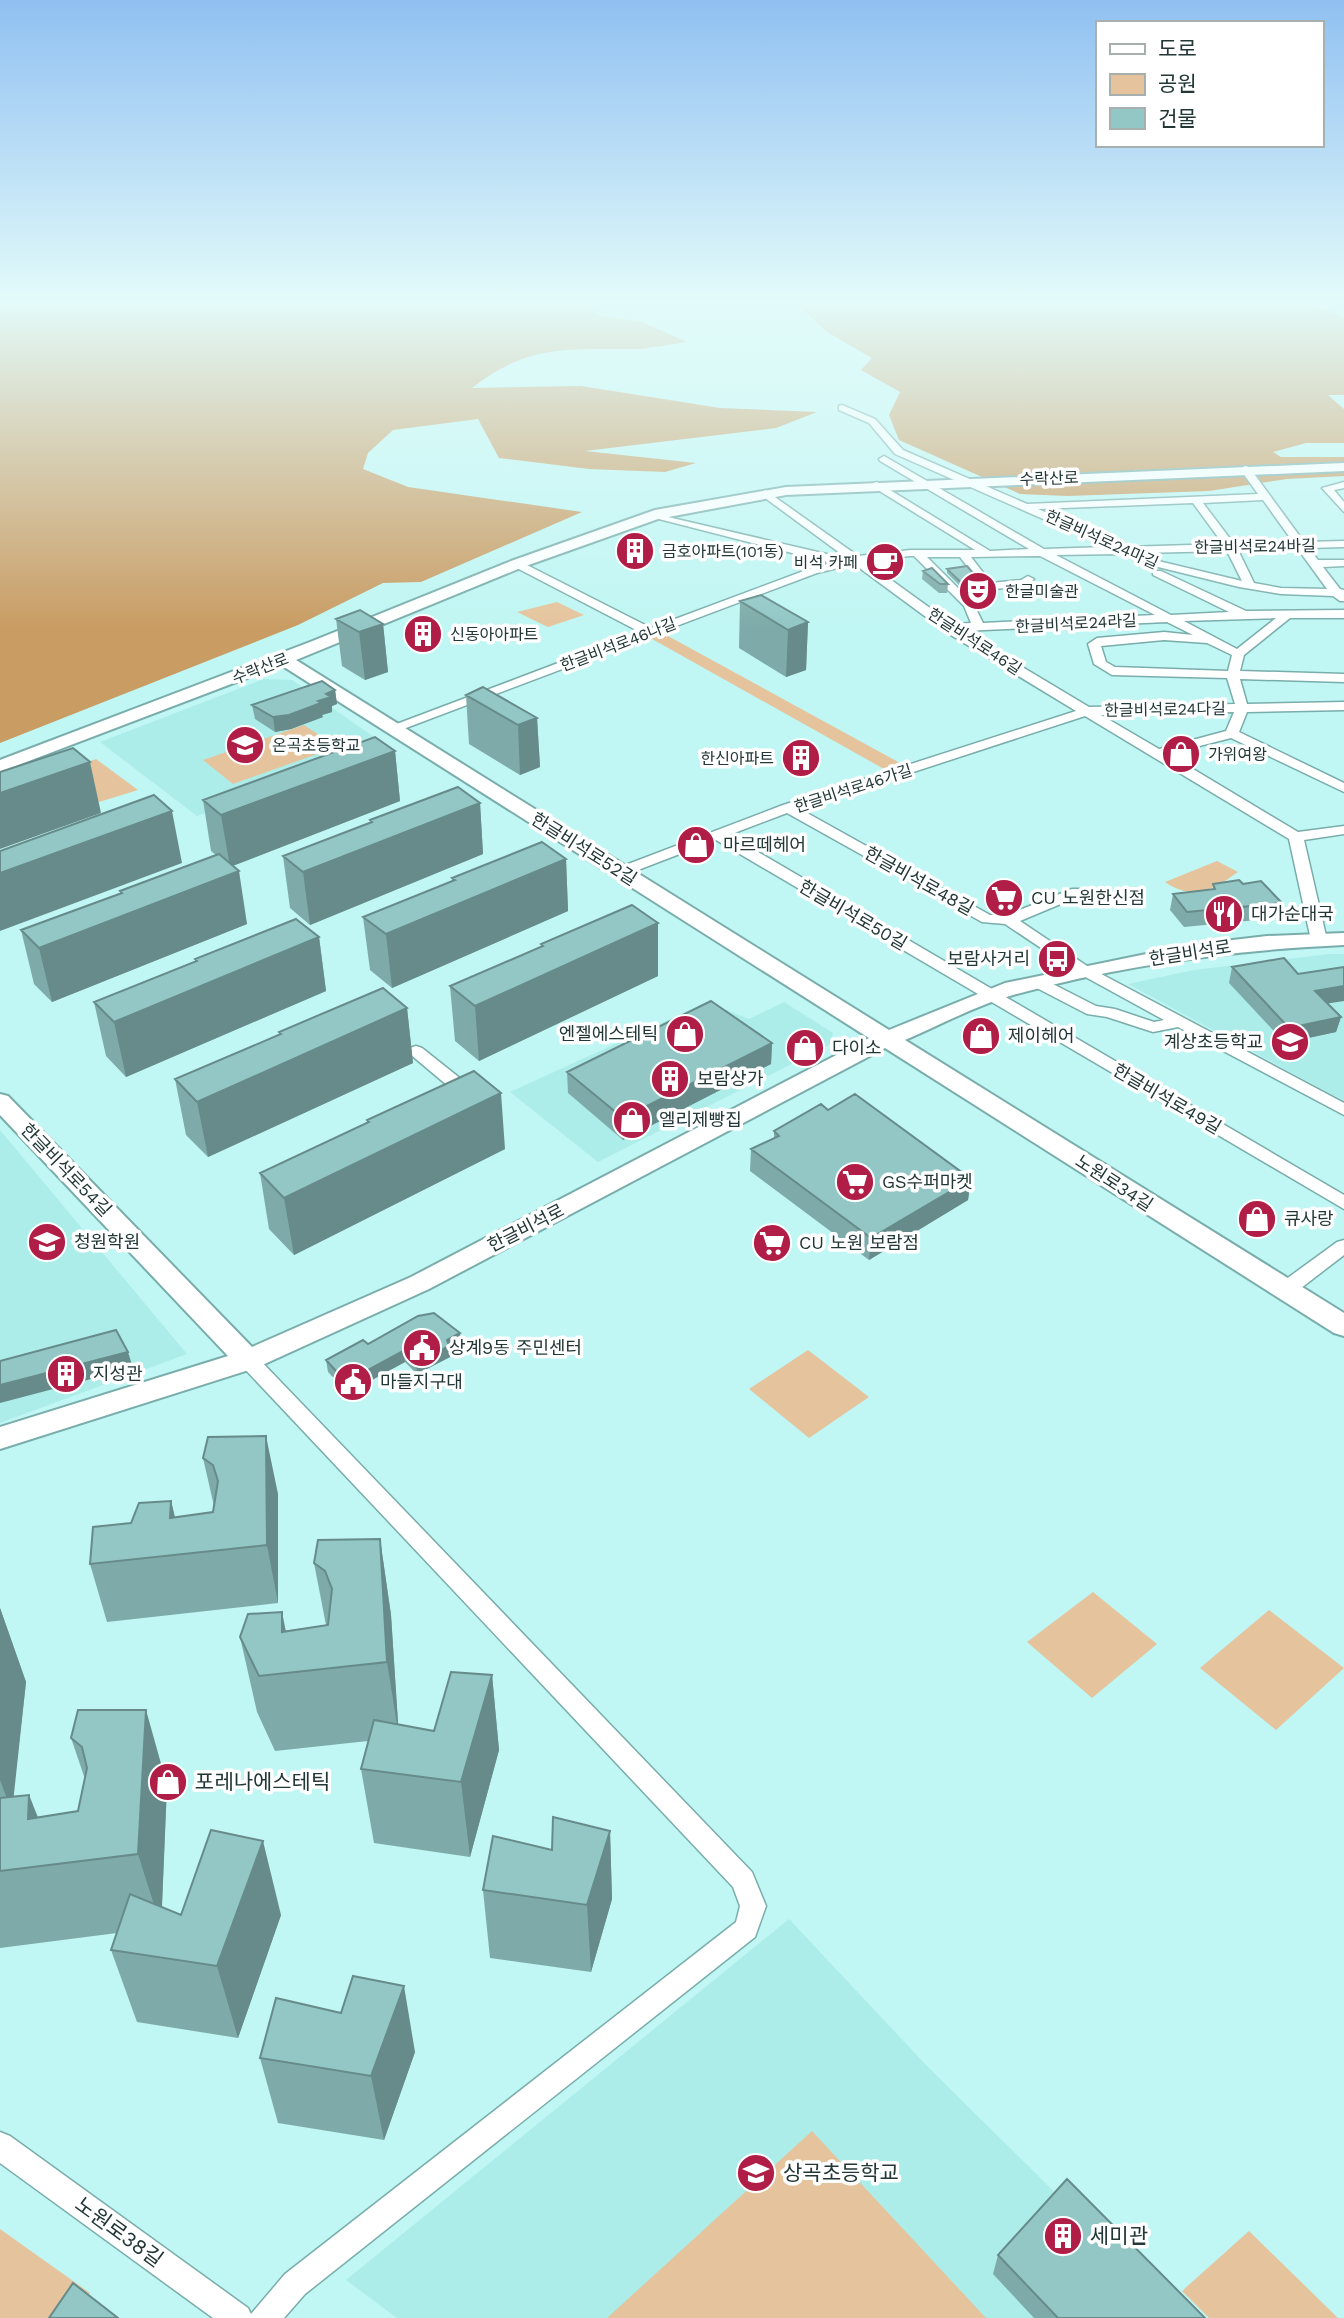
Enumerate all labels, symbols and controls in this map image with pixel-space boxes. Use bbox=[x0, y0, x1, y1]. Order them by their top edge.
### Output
legend bbox=[1096, 21, 1323, 147]
text: 도로 bbox=[1158, 36, 1197, 61]
text: 공원 bbox=[1158, 71, 1197, 96]
text: 건물 bbox=[1158, 106, 1197, 131]
street label: 수락산로 bbox=[1019, 468, 1079, 489]
street label: 한글비석로24마길 bbox=[1042, 506, 1161, 573]
building icon: 금호아파트(101동) bbox=[614, 530, 656, 572]
street label: 한글비석로24바길 bbox=[1194, 536, 1316, 557]
cafe icon: 비석 카페 bbox=[864, 541, 906, 583]
place label: 금호아파트(101동) bbox=[662, 542, 784, 561]
place label: 비석 카페 bbox=[794, 553, 858, 572]
theatre icon: 한글미술관 bbox=[957, 570, 999, 612]
place label: 한글미술관 bbox=[1005, 582, 1079, 601]
street label: 한글비석로46길 bbox=[924, 604, 1025, 679]
street label: 한글비석로24라길 bbox=[1015, 611, 1137, 636]
building icon: 신동아아파트 bbox=[402, 613, 444, 655]
street label: 한글비석로46나길 bbox=[558, 614, 679, 675]
place label: 신동아아파트 bbox=[450, 625, 538, 644]
street label: 수락산로 bbox=[229, 649, 291, 688]
street label: 한글비석로24다길 bbox=[1104, 699, 1226, 720]
school or university icon: 온곡초등학교 bbox=[224, 724, 266, 766]
shop icon: 가위여왕 bbox=[1160, 733, 1202, 775]
place label: 온곡초등학교 bbox=[272, 736, 360, 755]
building icon: 한신아파트 bbox=[780, 737, 822, 779]
place label: 가위여왕 bbox=[1208, 745, 1267, 764]
place label: 한신아파트 bbox=[700, 749, 774, 768]
street label: 한글비석로46가길 bbox=[792, 761, 914, 816]
street label: 한글비석로52길 bbox=[528, 808, 641, 889]
shop icon: 마르떼헤어 bbox=[675, 824, 717, 866]
place label: 마르떼헤어 bbox=[723, 834, 806, 855]
street label: 한글비석로48길 bbox=[861, 842, 977, 919]
street label: 한글비석로50길 bbox=[796, 875, 911, 954]
supermarket icon: CU 노원한신점 bbox=[983, 877, 1025, 919]
place label: CU 노원한신점 bbox=[1031, 887, 1145, 908]
restaurant icon: 대가순대국 bbox=[1203, 893, 1245, 935]
place label: 대가순대국 bbox=[1251, 903, 1334, 924]
street label: 한글비석로 bbox=[1147, 936, 1232, 969]
bus stop icon: 보람사거리 bbox=[1036, 938, 1078, 980]
place label: 보람사거리 bbox=[947, 948, 1030, 969]
shop icon: 엔젤에스테틱 bbox=[664, 1013, 706, 1055]
shop icon: 제이헤어 bbox=[960, 1015, 1002, 1057]
school or university icon: 계상초등학교 bbox=[1269, 1021, 1311, 1063]
place label: 엔젤에스테틱 bbox=[559, 1023, 658, 1044]
place label: 제이헤어 bbox=[1008, 1025, 1074, 1046]
shop icon: 다이소 bbox=[784, 1027, 826, 1069]
place label: 계상초등학교 bbox=[1164, 1031, 1263, 1052]
place label: 다이소 bbox=[832, 1037, 882, 1058]
building icon: 보람상가 bbox=[649, 1058, 691, 1100]
street label: 한글비석로49길 bbox=[1109, 1059, 1225, 1138]
place label: 보람상가 bbox=[697, 1068, 764, 1089]
shop icon: 엘리제빵집 bbox=[611, 1099, 653, 1141]
place label: 엘리제빵집 bbox=[659, 1109, 742, 1130]
street label: 한글비석로54길 bbox=[17, 1119, 116, 1220]
street label: 노원로34길 bbox=[1072, 1150, 1157, 1215]
supermarket icon: GS수퍼마켓 bbox=[834, 1161, 876, 1203]
place label: GS수퍼마켓 bbox=[882, 1171, 973, 1192]
shop icon: 큐사랑 bbox=[1236, 1198, 1278, 1240]
street label: 한글비석로 bbox=[484, 1199, 567, 1256]
place label: 큐사랑 bbox=[1284, 1208, 1334, 1229]
school or university icon: 청원학원 bbox=[26, 1221, 68, 1263]
supermarket icon: CU 노원 보람점 bbox=[751, 1222, 793, 1264]
place label: 청원학원 bbox=[74, 1231, 140, 1252]
place label: CU 노원 보람점 bbox=[799, 1232, 919, 1253]
public building icon: 상계9동 주민센터 bbox=[401, 1327, 443, 1369]
place label: 상계9동 주민센터 bbox=[449, 1337, 582, 1358]
building icon: 지성관 bbox=[45, 1353, 87, 1395]
public building icon: 마들지구대 bbox=[332, 1361, 374, 1403]
place label: 지성관 bbox=[93, 1363, 143, 1384]
place label: 마들지구대 bbox=[380, 1371, 463, 1392]
shop icon: 포레나에스테틱 bbox=[147, 1761, 189, 1803]
place label: 포레나에스테틱 bbox=[195, 1769, 330, 1794]
school or university icon: 상곡초등학교 bbox=[735, 2152, 777, 2194]
place label: 상곡초등학교 bbox=[783, 2160, 899, 2185]
street label: 노원로38길 bbox=[70, 2191, 168, 2272]
building icon: 세미관 bbox=[1042, 2215, 1084, 2257]
place label: 세미관 bbox=[1090, 2223, 1148, 2248]

